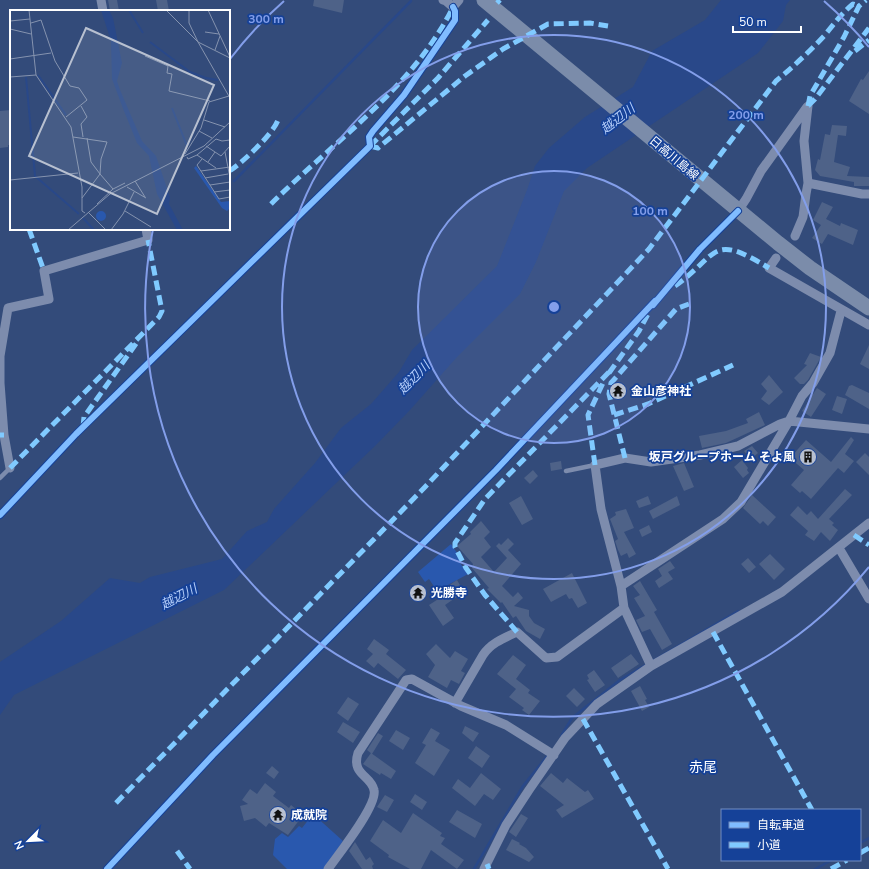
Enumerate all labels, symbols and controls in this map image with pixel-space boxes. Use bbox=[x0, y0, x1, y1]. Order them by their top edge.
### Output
scale bar bbox=[733, 8, 801, 34]
inset map bbox=[10, 10, 230, 230]
text: 300 m bbox=[248, 11, 284, 27]
text: 50 m bbox=[739, 14, 767, 30]
water label: 越辺川 bbox=[597, 99, 640, 138]
text: 200 m bbox=[728, 107, 764, 123]
street label: 日高川島線 bbox=[646, 133, 702, 183]
text: 100 m bbox=[632, 203, 668, 219]
centre of rings bbox=[547, 300, 561, 314]
water label: 越辺川 bbox=[394, 356, 435, 398]
temple icon: 金山彦神社 bbox=[608, 381, 628, 401]
place label: 金山彦神社 bbox=[631, 383, 691, 399]
building icon: 坂戸グループホーム そよ風 bbox=[798, 447, 818, 467]
place label: 坂戸グループホーム そよ風 bbox=[649, 449, 795, 465]
water label: 越辺川 bbox=[158, 579, 202, 614]
temple icon: 光勝寺 bbox=[408, 583, 428, 603]
place label: 光勝寺 bbox=[431, 585, 467, 601]
district label: 赤尾 bbox=[689, 758, 717, 777]
temple icon: 成就院 bbox=[268, 805, 288, 825]
place label: 成就院 bbox=[291, 807, 327, 823]
legend bbox=[721, 809, 861, 861]
text: 自転車道 bbox=[757, 817, 805, 833]
north arrow bbox=[8, 821, 48, 861]
text: 小道 bbox=[757, 837, 781, 853]
text: N bbox=[11, 838, 28, 852]

